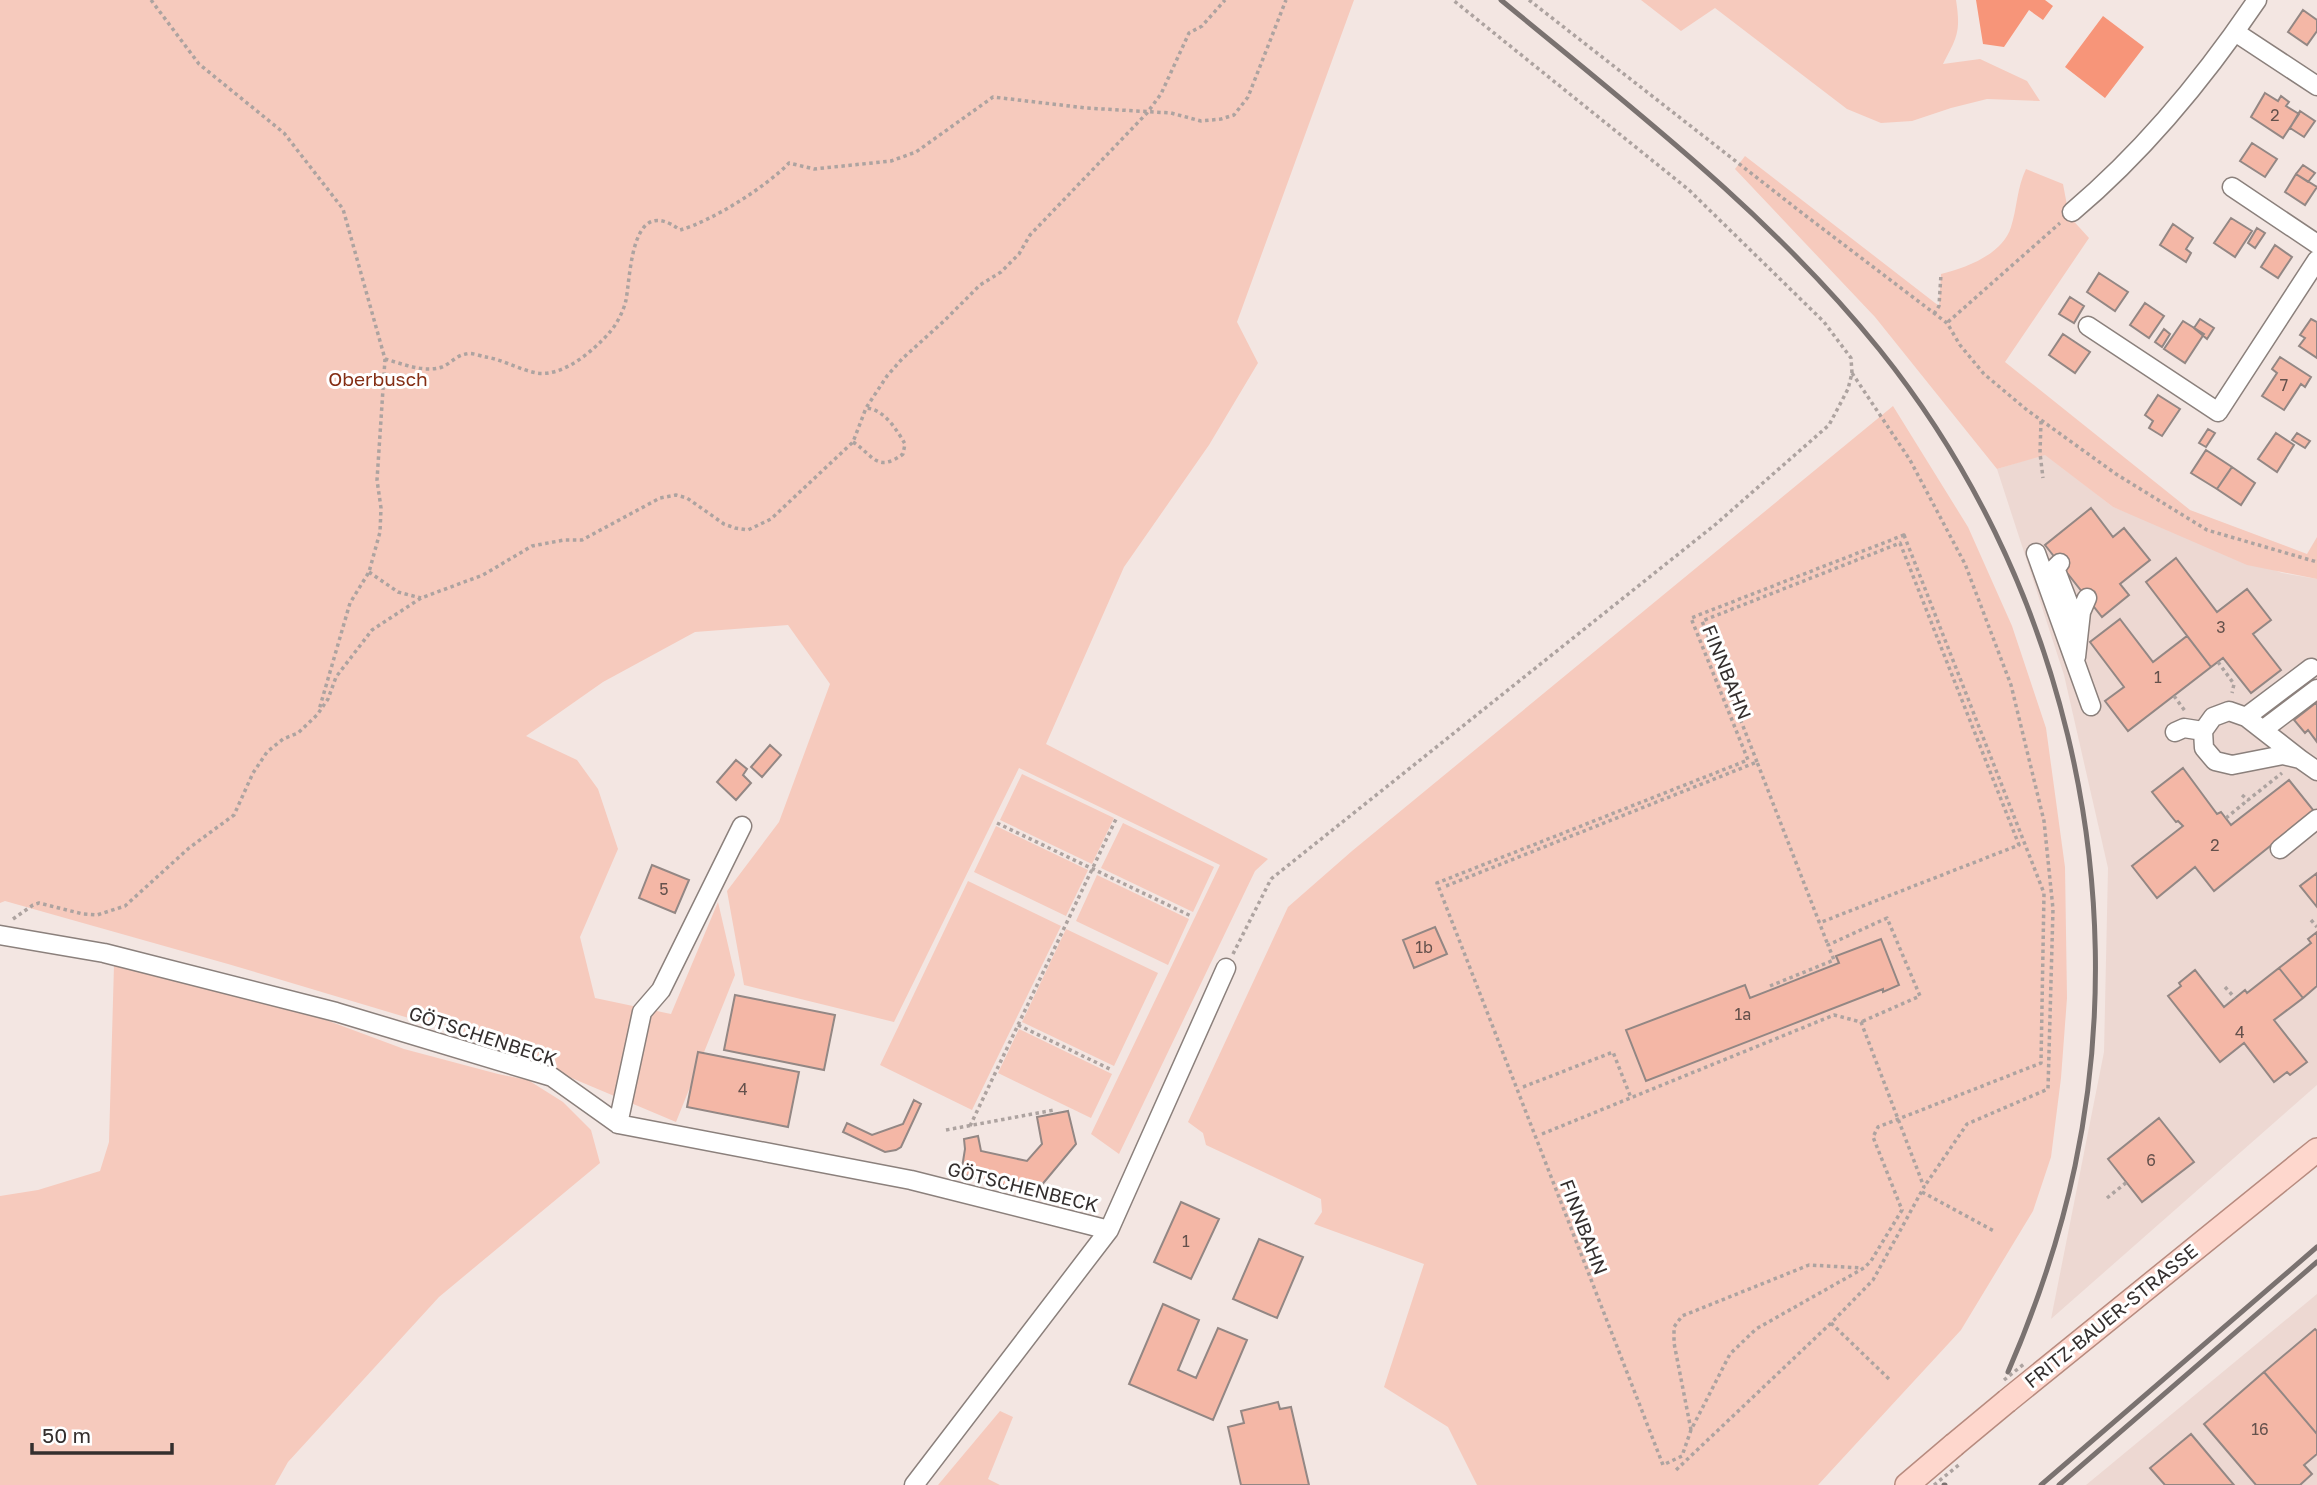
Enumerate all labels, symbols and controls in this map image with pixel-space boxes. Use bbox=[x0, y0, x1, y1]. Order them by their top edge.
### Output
house number: 2 bbox=[2270, 105, 2280, 125]
park label: Oberbusch bbox=[328, 367, 428, 390]
house number: 7 bbox=[2280, 375, 2288, 395]
house number: 3 bbox=[2216, 617, 2226, 637]
street label: FINNBAHN bbox=[1698, 621, 1757, 723]
house number: 1 bbox=[2154, 667, 2162, 687]
house number: 2 bbox=[2210, 835, 2220, 855]
house number: 5 bbox=[659, 879, 669, 899]
house number: 1b bbox=[1415, 937, 1433, 957]
street label: GÖTSCHENBECK bbox=[406, 1001, 560, 1070]
house number: 1a bbox=[1735, 1004, 1751, 1024]
house number: 4 bbox=[2235, 1022, 2245, 1042]
house number: 4 bbox=[738, 1079, 748, 1099]
house number: 6 bbox=[2146, 1150, 2156, 1170]
street label: GÖTSCHENBECK bbox=[945, 1157, 1101, 1216]
street label: FINNBAHN bbox=[1556, 1176, 1613, 1278]
house number: 1 bbox=[1182, 1231, 1190, 1251]
street label: FRITZ-BAUER-STRASSE bbox=[2020, 1239, 2202, 1392]
scale bar bbox=[32, 1412, 172, 1456]
house number: 16 bbox=[2251, 1419, 2269, 1439]
text: 50 m bbox=[42, 1422, 91, 1448]

